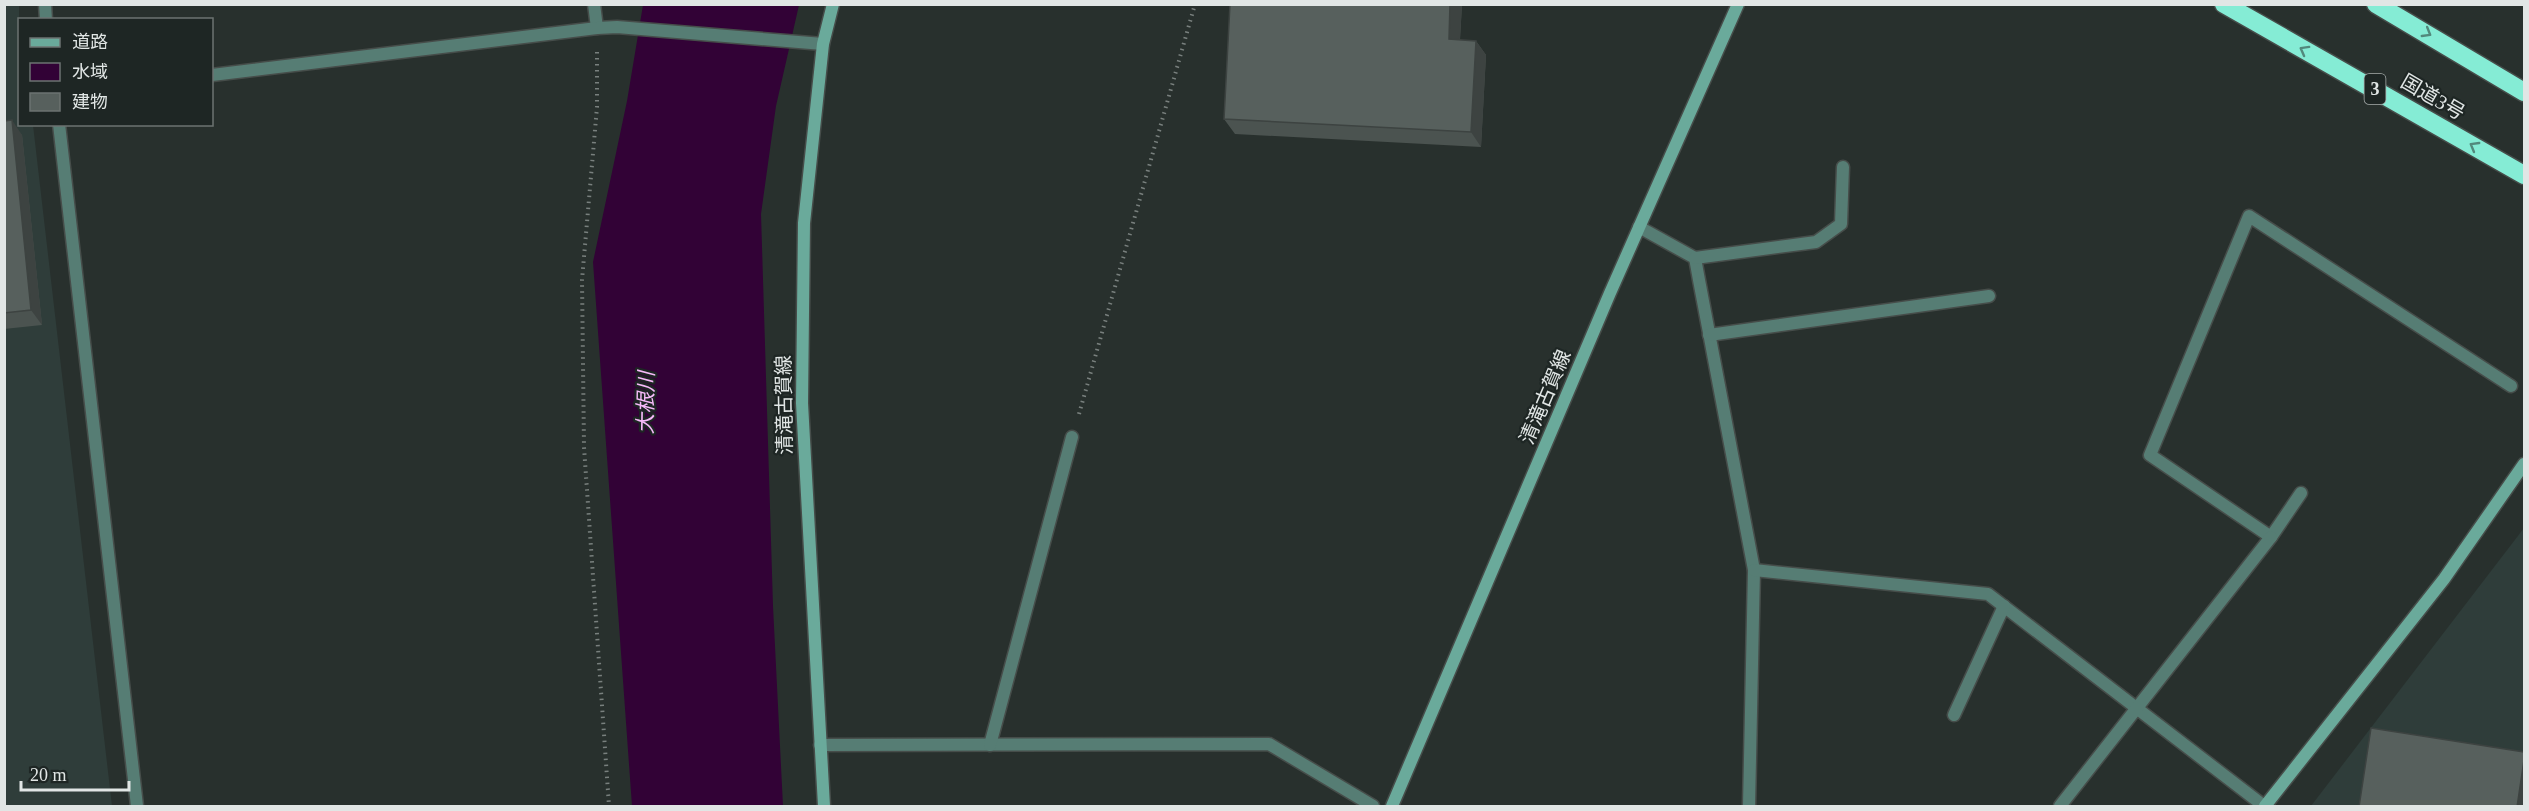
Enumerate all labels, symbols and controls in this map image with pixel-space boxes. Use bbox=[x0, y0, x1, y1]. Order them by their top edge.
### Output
legend bbox=[18, 18, 213, 126]
one-way arrow bbox=[2421, 26, 2431, 37]
text: 道路 bbox=[72, 32, 108, 52]
one-way arrow bbox=[2300, 45, 2311, 57]
text: 水域 bbox=[72, 62, 108, 82]
street label: 国道3号 bbox=[2397, 70, 2469, 124]
road number: 3 bbox=[2364, 74, 2386, 104]
text: 建物 bbox=[72, 92, 108, 112]
one-way arrow bbox=[2470, 142, 2480, 153]
street label: 清滝古賀線 bbox=[1515, 347, 1575, 447]
street label: 清滝古賀線 bbox=[772, 355, 796, 455]
water label: 大根川 bbox=[633, 369, 659, 435]
scale bar bbox=[21, 754, 129, 792]
text: 20 m bbox=[30, 765, 67, 785]

